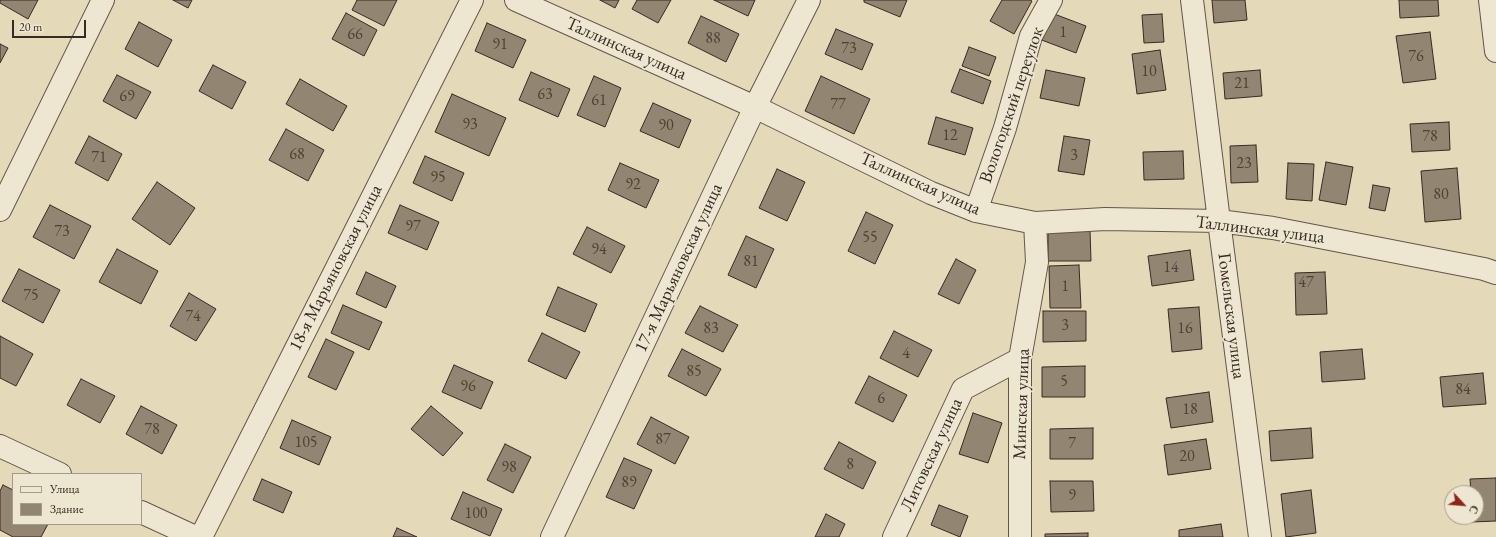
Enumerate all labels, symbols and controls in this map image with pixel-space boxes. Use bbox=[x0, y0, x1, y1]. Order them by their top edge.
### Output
scale bar bbox=[14, 12, 88, 38]
street label: Таллинская улица bbox=[562, 13, 690, 85]
text: 20 m bbox=[19, 19, 42, 35]
house number: 1 bbox=[1059, 23, 1067, 43]
street label: Вологодский переулок bbox=[975, 24, 1049, 186]
house number: 66 bbox=[347, 25, 363, 45]
house number: 88 bbox=[705, 29, 721, 49]
house number: 91 bbox=[492, 35, 508, 55]
house number: 73 bbox=[841, 39, 857, 59]
house number: 76 bbox=[1408, 47, 1424, 67]
house number: 10 bbox=[1141, 62, 1157, 82]
house number: 21 bbox=[1234, 74, 1250, 94]
house number: 63 bbox=[537, 85, 553, 105]
house number: 69 bbox=[119, 87, 135, 107]
house number: 61 bbox=[591, 91, 607, 111]
house number: 77 bbox=[830, 95, 846, 115]
house number: 93 bbox=[462, 115, 478, 135]
house number: 90 bbox=[658, 116, 674, 136]
house number: 12 bbox=[942, 126, 958, 146]
house number: 78 bbox=[1422, 127, 1438, 147]
house number: 68 bbox=[289, 145, 305, 165]
house number: 3 bbox=[1070, 146, 1078, 166]
house number: 71 bbox=[91, 148, 107, 168]
street label: Таллинская улица bbox=[856, 148, 984, 220]
house number: 23 bbox=[1236, 154, 1252, 174]
house number: 95 bbox=[430, 168, 446, 188]
house number: 92 bbox=[625, 175, 641, 195]
street label: 17-я Марьяновская улица bbox=[630, 180, 728, 356]
street label: 18-я Марьяновская улица bbox=[285, 181, 387, 355]
house number: 80 bbox=[1433, 185, 1449, 205]
street label: Таллинская улица bbox=[1194, 211, 1326, 249]
house number: 97 bbox=[405, 217, 421, 237]
house number: 73 bbox=[54, 222, 70, 242]
house number: 55 bbox=[862, 228, 878, 248]
house number: 94 bbox=[591, 240, 607, 260]
house number: 81 bbox=[743, 252, 759, 272]
street label: Гомельская улица bbox=[1213, 252, 1249, 380]
house number: 14 bbox=[1163, 258, 1179, 278]
house number: 47 bbox=[1298, 273, 1314, 293]
house number: 1 bbox=[1061, 277, 1069, 297]
house number: 75 bbox=[23, 286, 39, 306]
house number: 74 bbox=[185, 307, 201, 327]
house number: 3 bbox=[1061, 316, 1069, 336]
house number: 83 bbox=[703, 319, 719, 339]
house number: 16 bbox=[1177, 319, 1193, 339]
house number: 4 bbox=[902, 344, 910, 364]
street label: Минская улица bbox=[1009, 348, 1035, 460]
house number: 85 bbox=[686, 362, 702, 382]
house number: 5 bbox=[1060, 372, 1068, 392]
house number: 96 bbox=[460, 377, 476, 397]
house number: 84 bbox=[1455, 380, 1471, 400]
house number: 6 bbox=[877, 389, 885, 409]
street label: Литовская улица bbox=[896, 395, 968, 515]
house number: 18 bbox=[1182, 400, 1198, 420]
house number: 78 bbox=[144, 420, 160, 440]
house number: 87 bbox=[655, 430, 671, 450]
house number: 105 bbox=[294, 433, 318, 453]
house number: 7 bbox=[1068, 434, 1076, 454]
house number: 20 bbox=[1179, 447, 1195, 467]
house number: 8 bbox=[846, 455, 854, 475]
house number: 98 bbox=[501, 458, 517, 478]
legend bbox=[12, 473, 142, 525]
house number: 89 bbox=[621, 473, 637, 493]
text: Улица bbox=[50, 481, 80, 497]
north arrow bbox=[1444, 485, 1484, 525]
house number: 9 bbox=[1068, 486, 1076, 506]
text: Здание bbox=[50, 501, 84, 517]
text: С bbox=[1466, 503, 1482, 516]
house number: 100 bbox=[464, 504, 488, 524]

